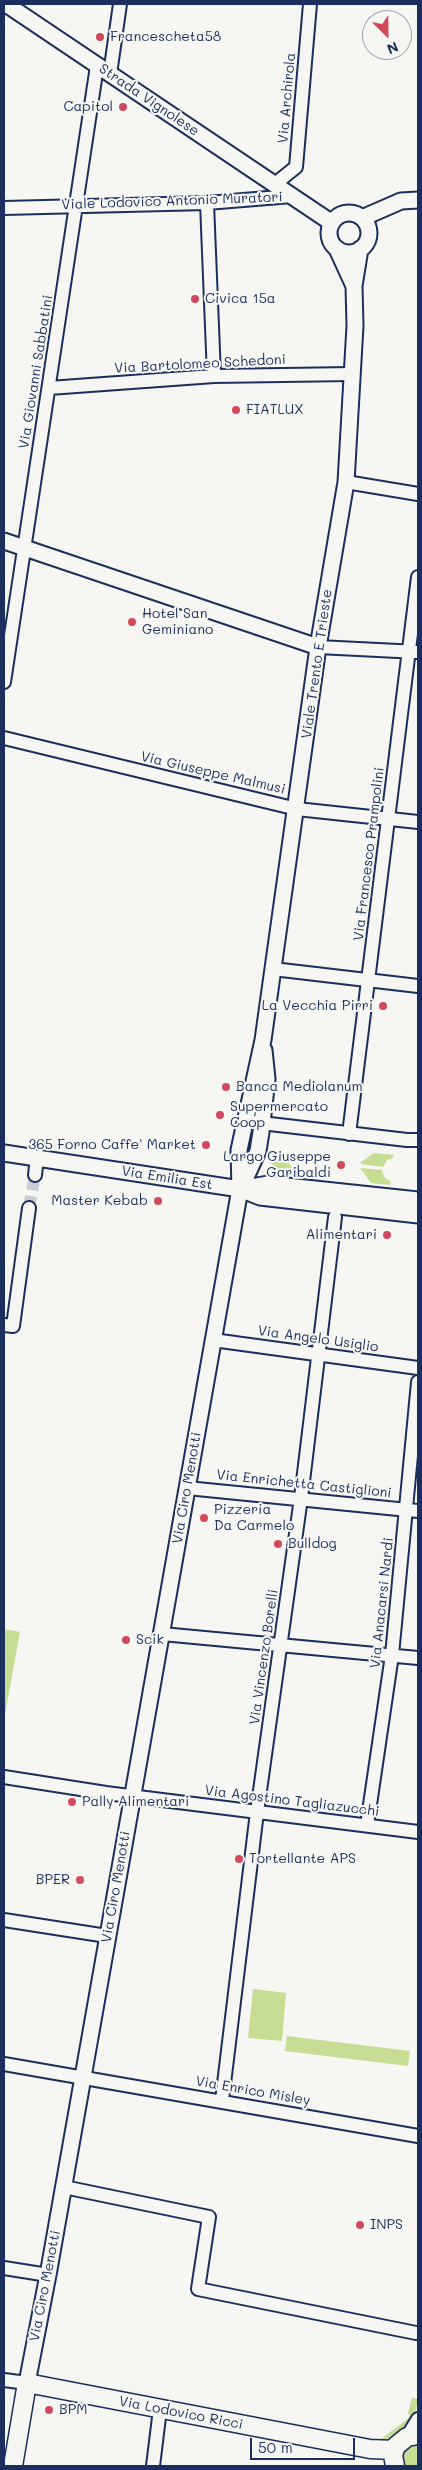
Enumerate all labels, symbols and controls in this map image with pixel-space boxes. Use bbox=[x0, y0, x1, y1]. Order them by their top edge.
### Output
north arrow bbox=[362, 10, 412, 60]
place label: Francescheta58 bbox=[110, 29, 221, 45]
marker: Francescheta58 bbox=[94, 31, 106, 43]
text: N bbox=[384, 38, 401, 59]
street label: Via Archirola bbox=[275, 52, 299, 144]
street label: Strada Vignolese bbox=[96, 60, 202, 140]
place label: Capitol bbox=[63, 99, 113, 115]
marker: Capitol bbox=[117, 101, 129, 113]
street label: Viale Lodovico Antonio Muratori bbox=[61, 189, 283, 213]
place label: Civica 15a bbox=[205, 291, 276, 307]
marker: Civica 15a bbox=[189, 293, 201, 305]
street label: Via Giovanni Sabbatini bbox=[16, 294, 56, 450]
street label: Via Bartolomeo Schedoni bbox=[114, 351, 286, 377]
place label: FIATLUX bbox=[246, 402, 303, 418]
marker: FIATLUX bbox=[230, 404, 242, 416]
street label: Viale Trento E Trieste bbox=[298, 588, 336, 740]
place label: Hotel San Geminiano bbox=[142, 606, 213, 638]
marker: Hotel San Geminiano bbox=[126, 616, 138, 628]
street label: Via Giuseppe Malmusi bbox=[139, 748, 287, 798]
street label: Via Francesco Prampolini bbox=[350, 766, 388, 942]
place label: La Vecchia Pirri bbox=[262, 998, 373, 1014]
marker: La Vecchia Pirri bbox=[377, 1000, 389, 1012]
place label: Banca Mediolanum bbox=[236, 1079, 363, 1095]
marker: Banca Mediolanum bbox=[220, 1081, 232, 1093]
place label: Supermercato Coop bbox=[230, 1099, 328, 1132]
marker: Supermercato Coop bbox=[214, 1109, 226, 1121]
place label: 365 Forno Caffe' Market bbox=[28, 1137, 196, 1153]
marker: 365 Forno Caffe' Market bbox=[200, 1139, 212, 1151]
place label: Largo Giuseppe Garibaldi bbox=[223, 1149, 331, 1182]
marker: Largo Giuseppe Garibaldi bbox=[335, 1159, 347, 1171]
street label: Via Emilia Est bbox=[120, 1163, 214, 1193]
place label: Master Kebab bbox=[51, 1193, 148, 1209]
marker: Master Kebab bbox=[152, 1195, 164, 1207]
place label: Alimentari bbox=[306, 1227, 377, 1243]
marker: Alimentari bbox=[381, 1229, 393, 1241]
street label: Via Angelo Usiglio bbox=[257, 1322, 379, 1356]
street label: Via Ciro Menotti bbox=[169, 1431, 205, 1545]
street label: Via Enrichetta Castiglioni bbox=[216, 1466, 392, 1502]
place label: Pizzeria Da Carmelo bbox=[214, 1502, 294, 1534]
marker: Pizzeria Da Carmelo bbox=[198, 1512, 210, 1524]
place label: Bulldog bbox=[288, 1536, 337, 1552]
street label: Via Anacarsi Nardi bbox=[367, 1537, 397, 1669]
marker: Bulldog bbox=[272, 1538, 284, 1550]
street label: Via Vincenzo Borelli bbox=[246, 1588, 282, 1726]
place label: Scik bbox=[136, 1632, 164, 1648]
marker: Scik bbox=[120, 1634, 132, 1646]
street label: Via Agostino Tagliazucchi bbox=[204, 1782, 380, 1820]
place label: Pally Alimentari bbox=[82, 1794, 189, 1810]
marker: Pally Alimentari bbox=[66, 1796, 78, 1808]
street label: Via Ciro Menotti bbox=[98, 1830, 134, 1944]
place label: Tortellante APS bbox=[249, 1851, 356, 1867]
marker: Tortellante APS bbox=[233, 1853, 245, 1865]
place label: BPER bbox=[36, 1872, 70, 1888]
marker: BPER bbox=[74, 1874, 86, 1886]
street label: Via Enrico Misley bbox=[194, 2073, 312, 2109]
place label: INPS bbox=[370, 2217, 403, 2233]
marker: INPS bbox=[354, 2219, 366, 2231]
street label: Via Ciro Menotti bbox=[26, 2229, 64, 2343]
street label: Via Lodovico Ricci bbox=[118, 2393, 244, 2433]
place label: BPM bbox=[59, 2402, 87, 2418]
marker: BPM bbox=[43, 2404, 55, 2416]
scale bar bbox=[252, 2428, 357, 2460]
text: 50 m bbox=[258, 2437, 293, 2457]

